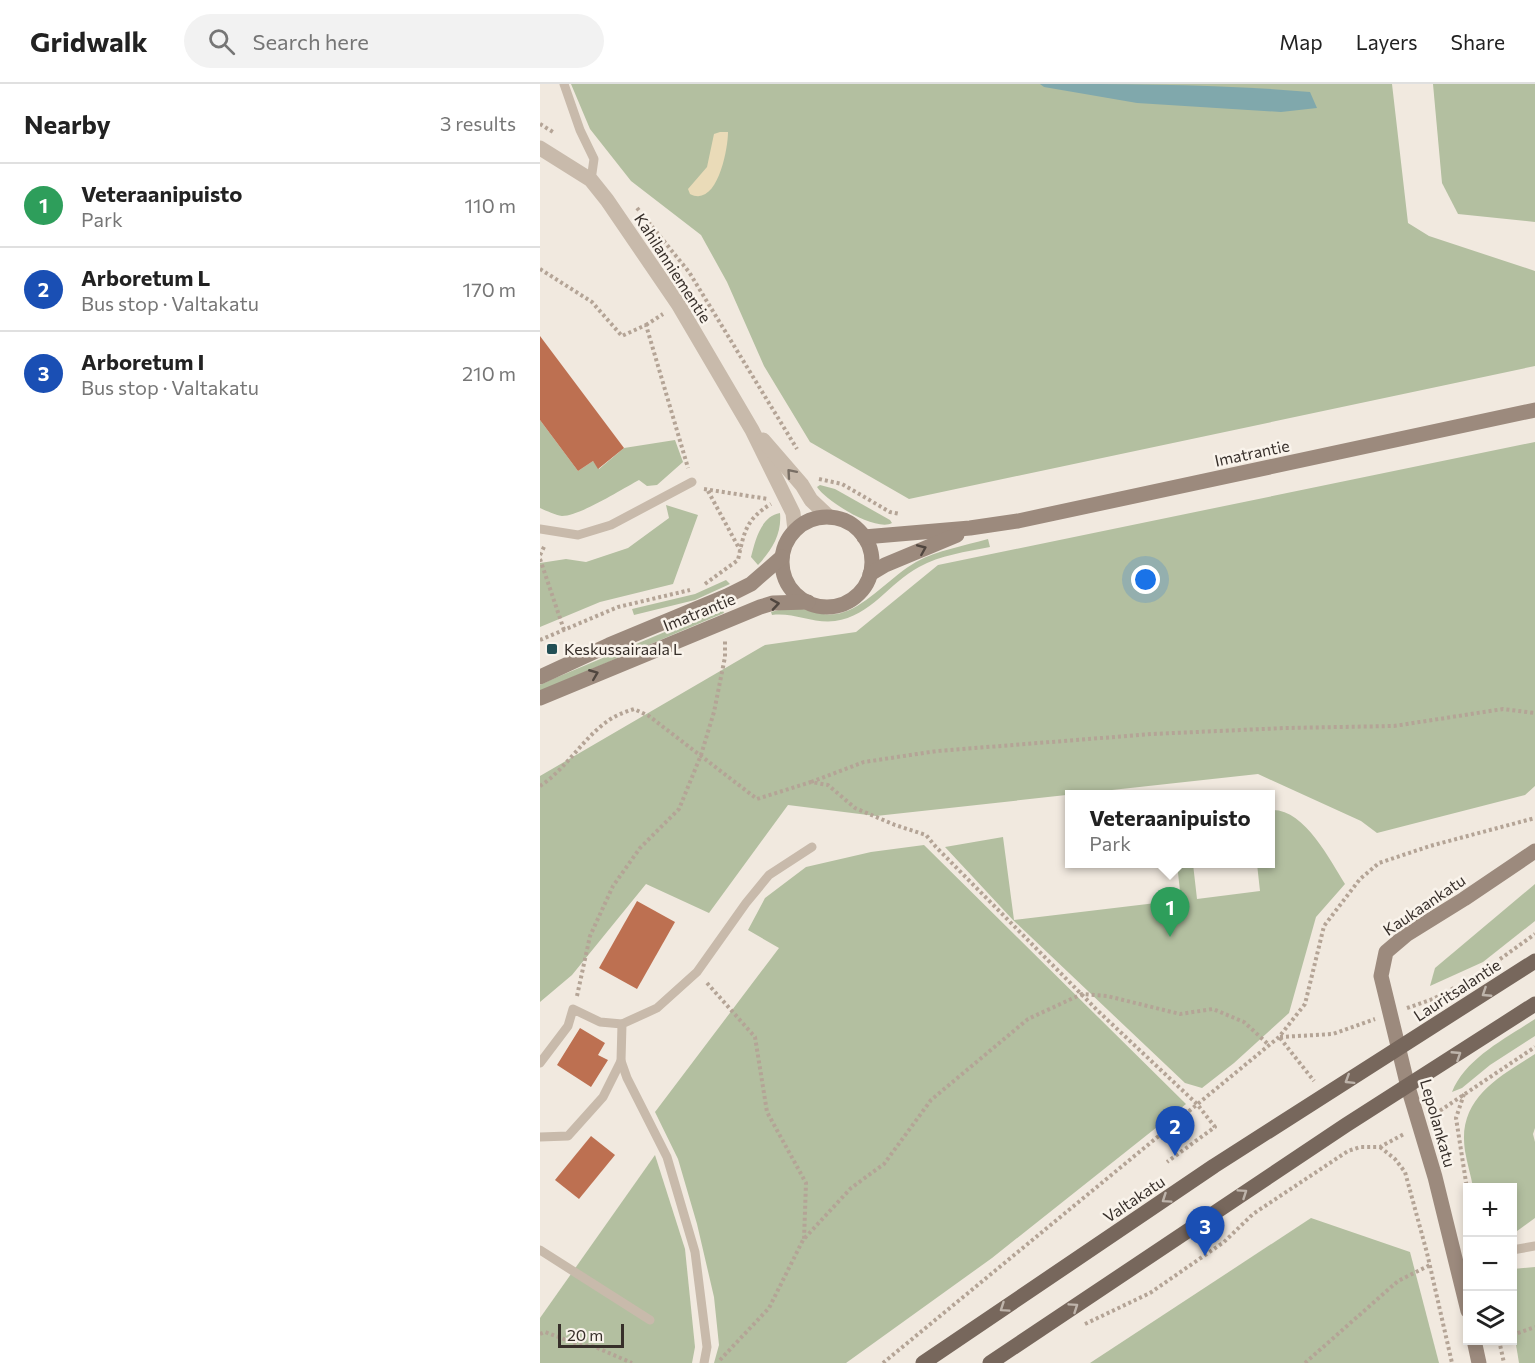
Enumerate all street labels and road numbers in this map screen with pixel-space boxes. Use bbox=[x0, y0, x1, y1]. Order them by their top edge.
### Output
street label: Kahilanniementie bbox=[631, 210, 716, 326]
street label: Imatrantie bbox=[1213, 435, 1291, 470]
street label: Imatrantie bbox=[660, 588, 738, 635]
street label: Kaukaankatu bbox=[1379, 870, 1468, 939]
street label: Lauritsalantie bbox=[1410, 954, 1504, 1025]
street label: Lepolankatu bbox=[1417, 1077, 1460, 1169]
street label: Valtakatu bbox=[1099, 1171, 1168, 1226]

